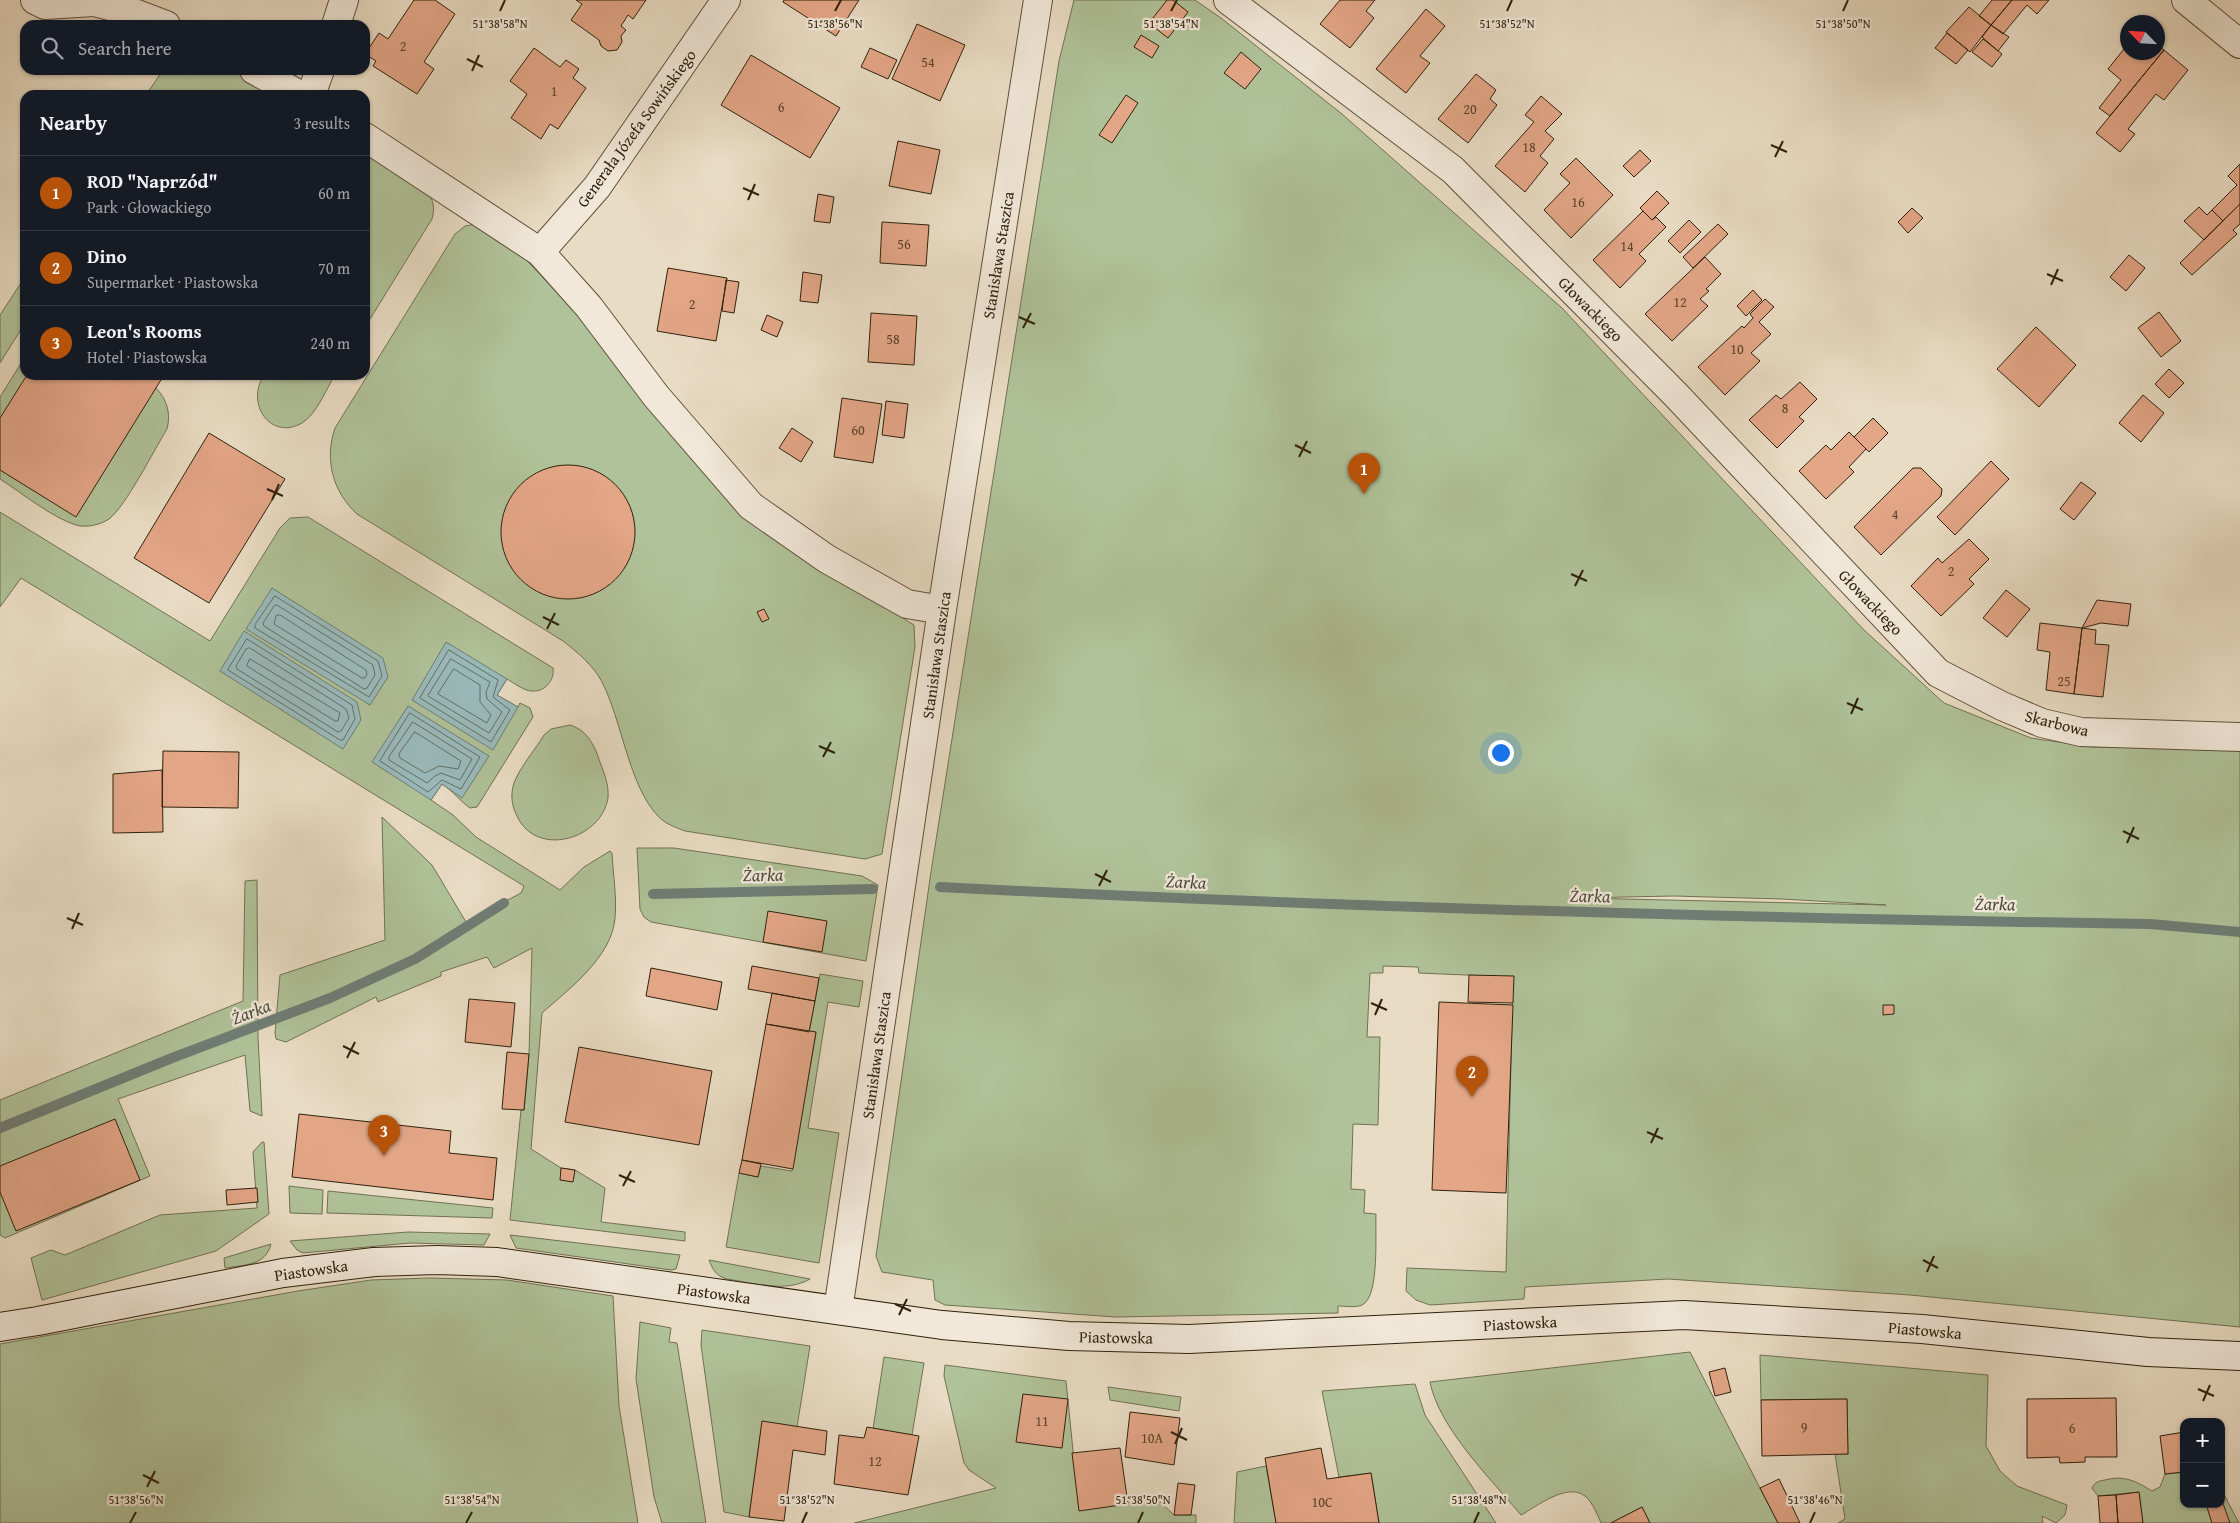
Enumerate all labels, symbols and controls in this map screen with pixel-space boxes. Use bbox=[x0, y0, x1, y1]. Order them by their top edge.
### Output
text: 51°38'58"N bbox=[472, 15, 528, 32]
text: 51°38'56"N bbox=[807, 15, 863, 32]
text: 51°38'54"N bbox=[1143, 15, 1199, 32]
text: 51°38'52"N bbox=[1479, 15, 1535, 32]
text: 51°38'50"N bbox=[1815, 15, 1871, 32]
north arrow bbox=[2120, 15, 2165, 60]
search box bbox=[20, 20, 370, 75]
icon: search bbox=[38, 34, 66, 62]
text: Search here bbox=[78, 34, 172, 62]
house number: 2 bbox=[400, 36, 406, 56]
street label: Generała Józefa Sowińskiego bbox=[570, 44, 702, 212]
house number: 54 bbox=[921, 52, 935, 72]
house number: 1 bbox=[551, 81, 557, 101]
house number: 6 bbox=[778, 97, 785, 117]
house number: 20 bbox=[1463, 99, 1477, 119]
text: Nearby bbox=[40, 107, 107, 138]
text: 3 results bbox=[293, 111, 350, 135]
house number: 18 bbox=[1522, 137, 1536, 157]
text: ROD "Naprzód" bbox=[87, 167, 218, 195]
text: 1 bbox=[52, 181, 60, 205]
text: 60 m bbox=[318, 181, 350, 205]
street label: Stanisława Staszica bbox=[976, 189, 1020, 320]
house number: 16 bbox=[1571, 192, 1585, 212]
text: Park · Głowackiego bbox=[87, 195, 211, 219]
house number: 56 bbox=[897, 234, 911, 254]
house number: 14 bbox=[1620, 236, 1634, 256]
text: Dino bbox=[87, 242, 127, 270]
text: 2 bbox=[52, 256, 60, 280]
text: 70 m bbox=[318, 256, 350, 280]
text: Supermarket · Piastowska bbox=[87, 270, 258, 294]
street label: Głowackiego bbox=[1553, 271, 1629, 347]
house number: 12 bbox=[1673, 292, 1687, 312]
house number: 2 bbox=[689, 294, 695, 314]
text: Leon's Rooms bbox=[87, 317, 202, 345]
house number: 58 bbox=[886, 329, 900, 349]
text: 3 bbox=[52, 331, 60, 355]
text: 240 m bbox=[310, 331, 350, 355]
house number: 10 bbox=[1730, 339, 1744, 359]
text: Hotel · Piastowska bbox=[87, 345, 207, 369]
house number: 8 bbox=[1782, 398, 1789, 418]
house number: 60 bbox=[851, 420, 865, 440]
pin: 1 bbox=[1348, 453, 1380, 494]
house number: 4 bbox=[1892, 504, 1899, 524]
house number: 2 bbox=[1948, 561, 1954, 581]
street label: Głowackiego bbox=[1833, 564, 1909, 640]
street label: Stanisława Staszica bbox=[915, 589, 957, 720]
house number: 25 bbox=[2057, 671, 2071, 691]
street label: Skarbowa bbox=[2023, 703, 2092, 743]
your location bbox=[1488, 740, 1514, 766]
water label: Żarka bbox=[742, 861, 784, 888]
water label: Żarka bbox=[1165, 867, 1207, 896]
water label: Żarka bbox=[1569, 882, 1611, 909]
water label: Żarka bbox=[1974, 890, 2016, 917]
street label: Stanisława Staszica bbox=[855, 989, 897, 1120]
water label: Żarka bbox=[227, 991, 275, 1031]
pin: 2 bbox=[1456, 1056, 1488, 1097]
pin: 3 bbox=[368, 1115, 400, 1156]
street label: Piastowska bbox=[273, 1253, 350, 1287]
street label: Piastowska bbox=[676, 1276, 753, 1310]
street label: Piastowska bbox=[1482, 1309, 1558, 1337]
street label: Piastowska bbox=[1887, 1315, 1963, 1345]
street label: Piastowska bbox=[1079, 1324, 1154, 1350]
house number: 11 bbox=[1035, 1411, 1049, 1431]
house number: 9 bbox=[1801, 1417, 1808, 1437]
house number: 6 bbox=[2069, 1418, 2076, 1438]
map controls bbox=[2180, 1418, 2225, 1508]
button: + bbox=[2180, 1418, 2225, 1463]
house number: 10A bbox=[1141, 1428, 1163, 1448]
house number: 12 bbox=[868, 1451, 882, 1471]
button: − bbox=[2180, 1463, 2225, 1508]
text: 51°38'56"N bbox=[108, 1491, 164, 1508]
text: 51°38'54"N bbox=[444, 1491, 500, 1508]
text: 51°38'52"N bbox=[779, 1491, 835, 1508]
text: 51°38'50"N bbox=[1115, 1491, 1171, 1508]
text: 51°38'48"N bbox=[1451, 1491, 1507, 1508]
text: 51°38'46"N bbox=[1787, 1491, 1843, 1508]
house number: 10C bbox=[1311, 1492, 1333, 1512]

